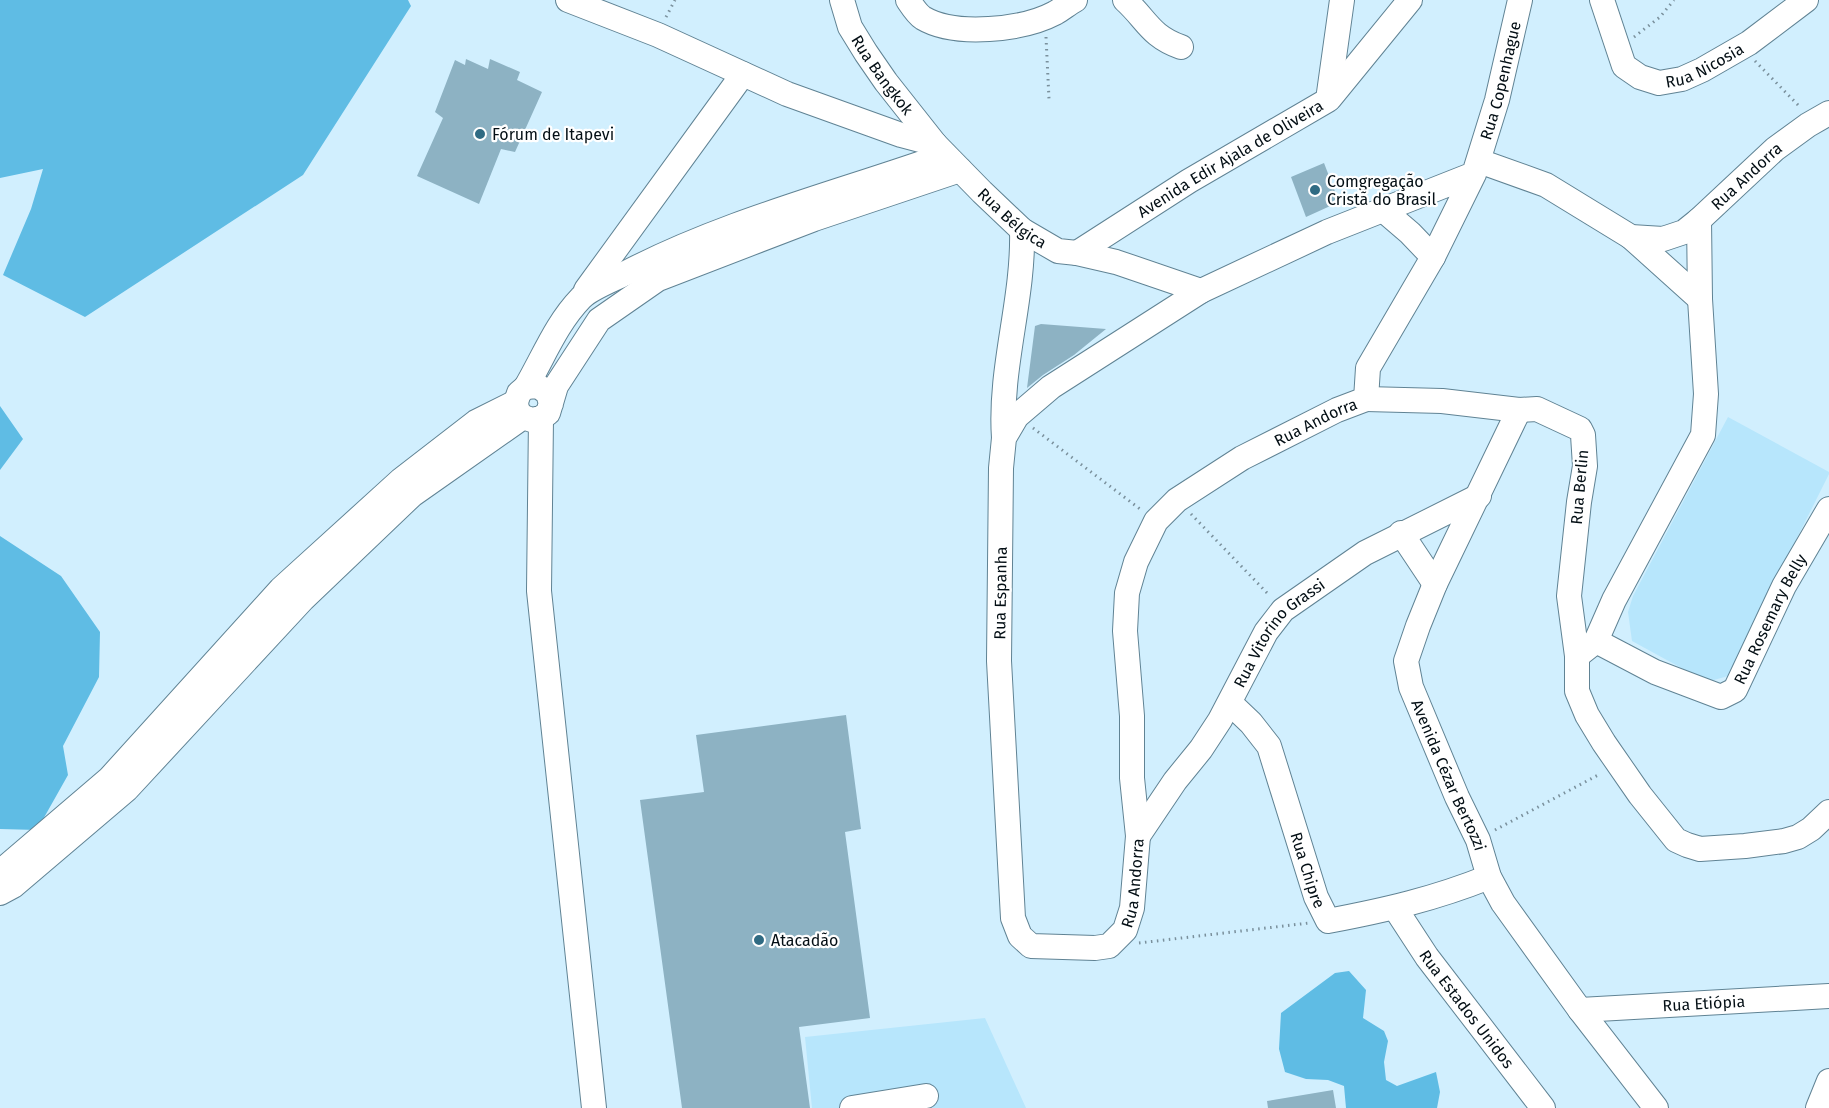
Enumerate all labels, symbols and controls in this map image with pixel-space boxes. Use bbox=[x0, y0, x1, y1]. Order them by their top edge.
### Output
street label: Rua Copenhague bbox=[1476, 19, 1525, 142]
street label: Rua Bangkok bbox=[847, 32, 918, 119]
street label: Rua Nicosia bbox=[1664, 39, 1747, 92]
street label: Avenida Edir Ajala de Oliveira bbox=[1134, 96, 1327, 222]
place label: Fórum de Itapevi bbox=[492, 125, 614, 144]
marker: Fórum de Itapevi bbox=[473, 127, 487, 141]
street label: Rua Andorra bbox=[1707, 138, 1786, 214]
place label: Comgregação Cristã do Brasil bbox=[1327, 172, 1437, 209]
marker: Comgregação Cristã do Brasil bbox=[1308, 183, 1322, 197]
street label: Rua Bélgica bbox=[974, 184, 1050, 252]
street label: Rua Andorra bbox=[1271, 394, 1360, 450]
street label: Rua Berlin bbox=[1567, 449, 1592, 525]
street label: Rua Espanha bbox=[990, 546, 1011, 640]
street label: Rua Rosemary Belly bbox=[1730, 550, 1811, 688]
street label: Rua Vitorino Grassi bbox=[1230, 575, 1329, 691]
street label: Avenida Cézar Bertozzi bbox=[1407, 697, 1490, 853]
street label: Rua Chipre bbox=[1286, 830, 1329, 911]
street label: Rua Andorra bbox=[1117, 838, 1148, 930]
place label: Atacadão bbox=[771, 931, 838, 950]
marker: Atacadão bbox=[752, 933, 766, 947]
street label: Rua Estados Unidos bbox=[1415, 947, 1518, 1072]
street label: Rua Etiópia bbox=[1662, 992, 1746, 1015]

